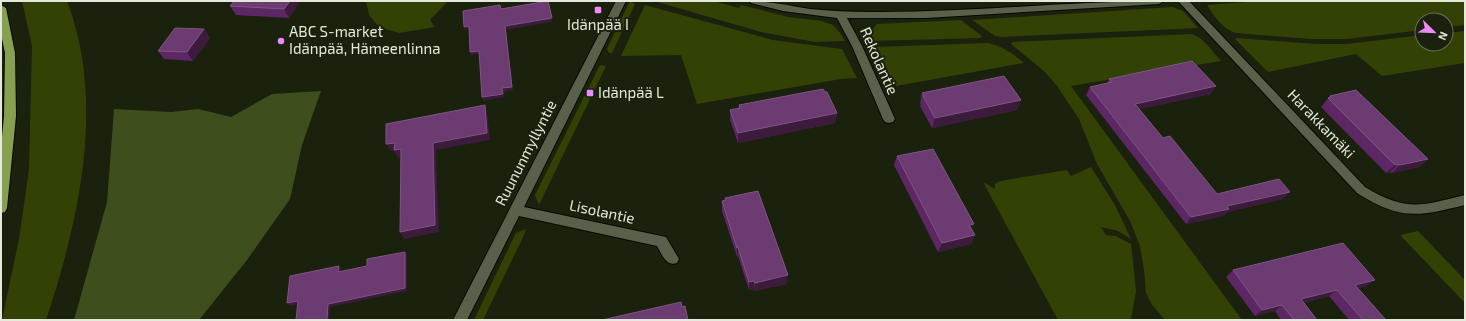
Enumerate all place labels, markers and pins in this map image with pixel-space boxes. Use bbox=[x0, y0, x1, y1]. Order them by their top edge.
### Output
marker: Idänpää I bbox=[593, 5, 603, 15]
place label: Idänpää I bbox=[567, 15, 629, 33]
place label: ABC S-market Idänpää, Hämeenlinna bbox=[289, 22, 440, 57]
marker: ABC S-market Idänpää, Hämeenlinna bbox=[276, 36, 286, 46]
place label: Idänpää L bbox=[598, 83, 664, 101]
marker: Idänpää L bbox=[585, 88, 595, 98]

